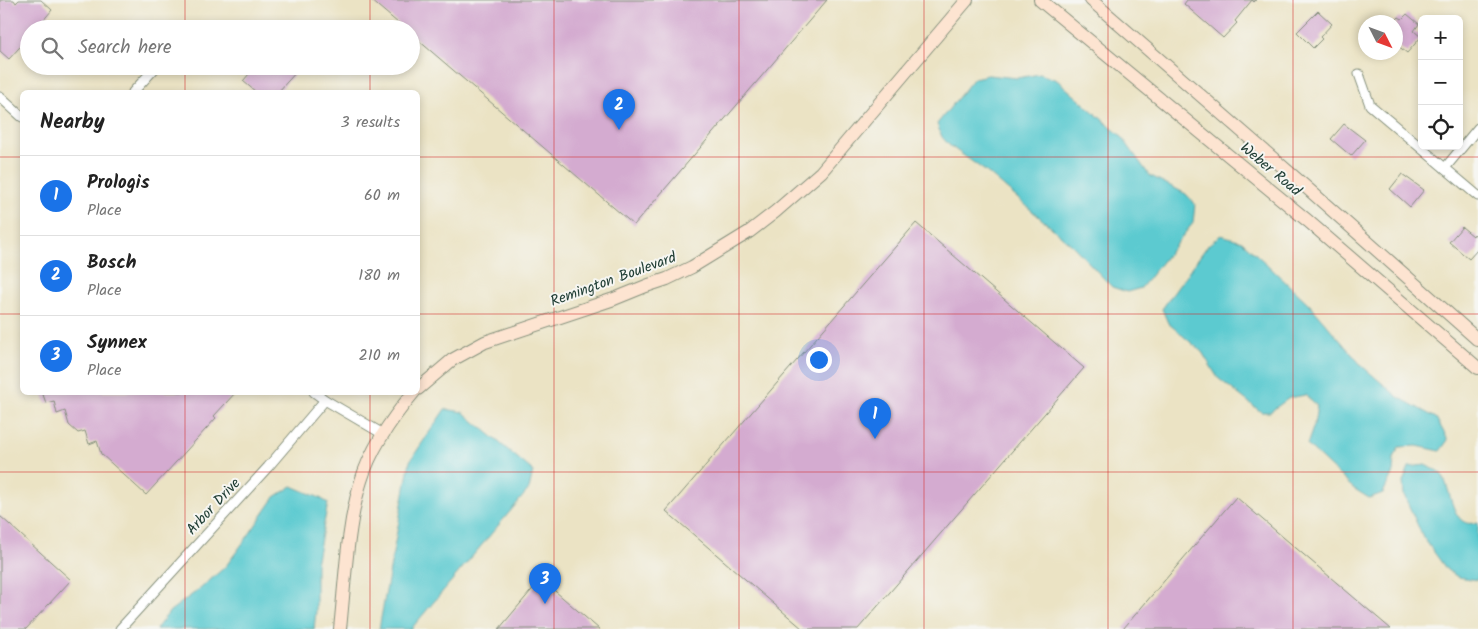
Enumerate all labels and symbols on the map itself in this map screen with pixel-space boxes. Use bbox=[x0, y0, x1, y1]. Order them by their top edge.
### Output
north arrow bbox=[1358, 15, 1403, 60]
pin: 2 bbox=[603, 89, 635, 130]
street label: Weber Road bbox=[1234, 137, 1307, 203]
street label: Remington Boulevard bbox=[547, 246, 680, 314]
your location bbox=[806, 347, 832, 373]
pin: 1 bbox=[859, 398, 891, 439]
street label: Arbor Drive bbox=[181, 472, 247, 541]
pin: 3 bbox=[529, 563, 561, 604]

